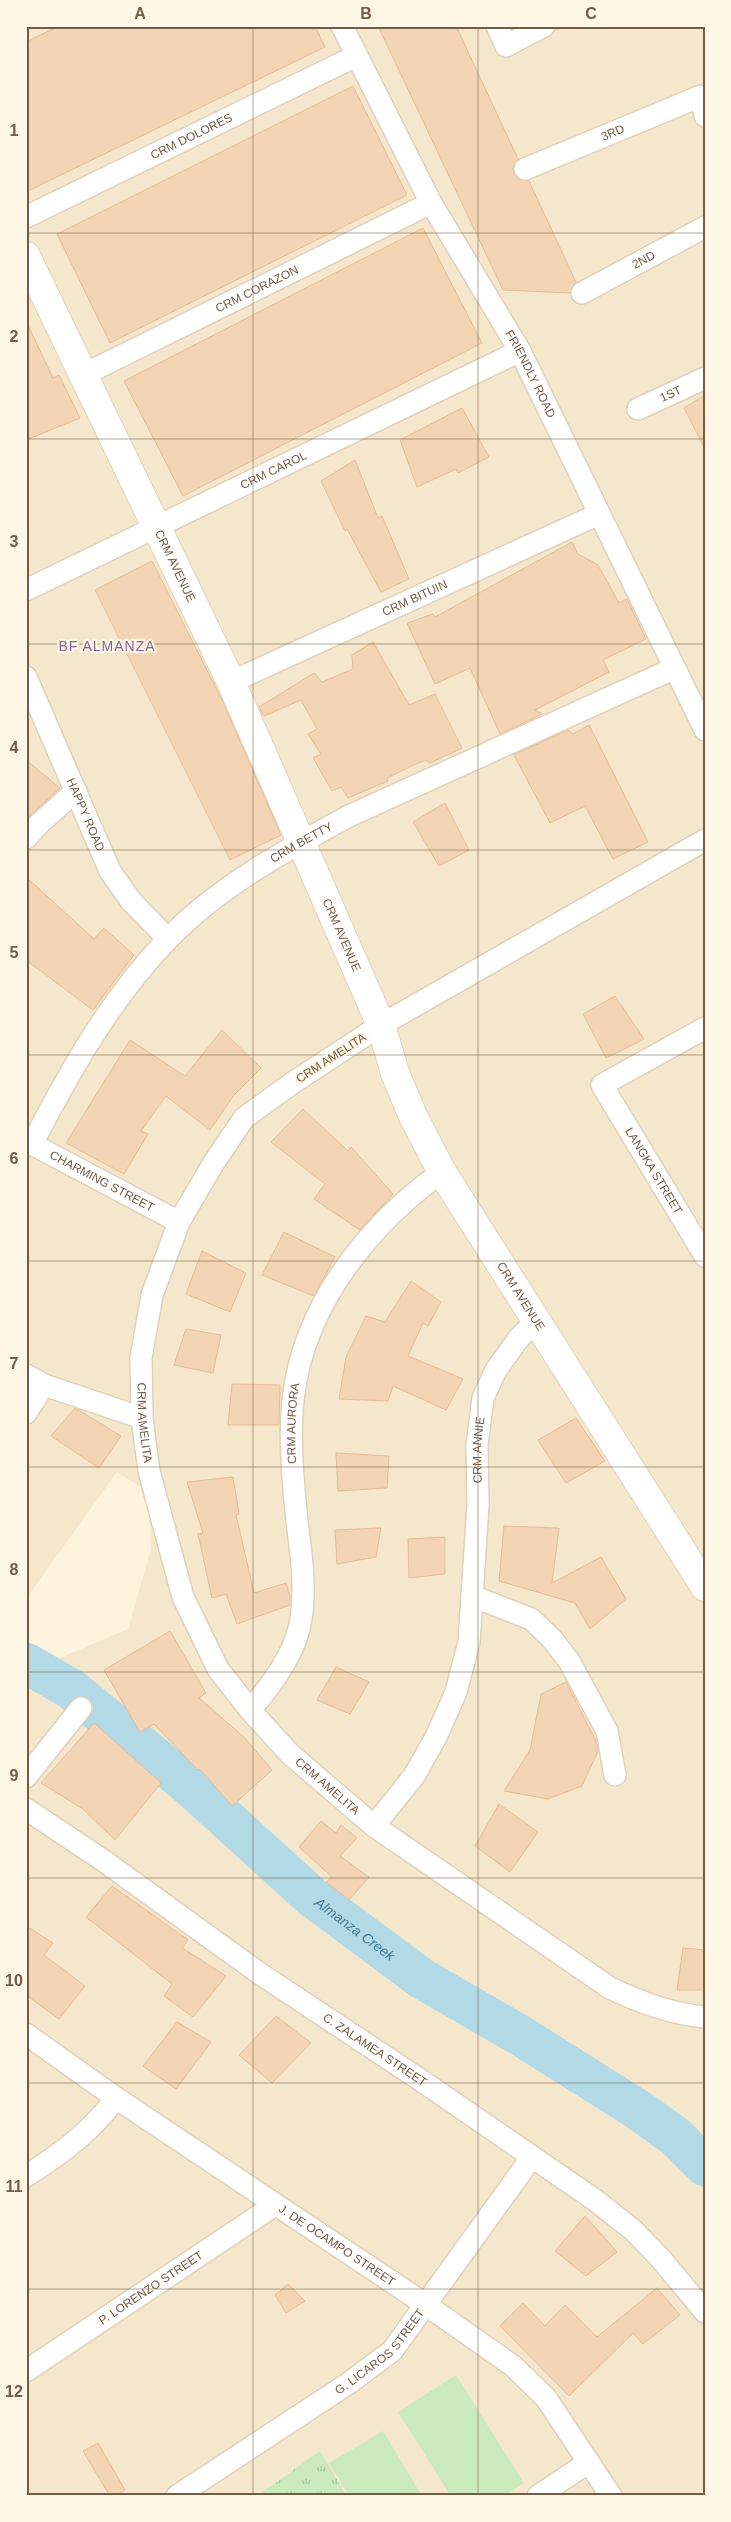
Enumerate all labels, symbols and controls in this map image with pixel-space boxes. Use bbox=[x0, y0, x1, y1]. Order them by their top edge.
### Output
text: A bbox=[134, 5, 146, 22]
text: B bbox=[360, 5, 372, 22]
text: C bbox=[585, 5, 597, 22]
street label: CRM DOLORES bbox=[148, 110, 235, 162]
street label: 3RD bbox=[599, 121, 627, 144]
text: 1 bbox=[10, 122, 19, 139]
street label: 2ND bbox=[630, 248, 658, 272]
street label: CRM CORAZON bbox=[213, 263, 301, 315]
text: 2 bbox=[10, 328, 19, 345]
street label: FRIENDLY ROAD bbox=[502, 328, 559, 420]
street label: 1ST bbox=[658, 383, 684, 405]
street label: CRM CAROL bbox=[238, 448, 309, 492]
street label: CRM AVENUE bbox=[152, 528, 199, 604]
text: 3 bbox=[10, 533, 19, 550]
street label: CRM BITUIN bbox=[380, 577, 450, 619]
district label: BF ALMANZA bbox=[58, 638, 156, 654]
text: 4 bbox=[10, 739, 19, 756]
street label: HAPPY ROAD bbox=[64, 776, 108, 854]
street label: CRM BETTY bbox=[268, 819, 335, 866]
street label: CRM AVENUE bbox=[320, 896, 364, 974]
text: 5 bbox=[10, 944, 19, 961]
street label: CRM AMELITA bbox=[293, 1030, 369, 1086]
street label: LANGKA STREET bbox=[622, 1125, 686, 1217]
street label: CHARMING STREET bbox=[47, 1148, 157, 1215]
text: 6 bbox=[10, 1150, 19, 1167]
street label: CRM AVENUE bbox=[494, 1259, 548, 1333]
text: 7 bbox=[10, 1355, 19, 1372]
street label: CRM AMELITA bbox=[134, 1382, 155, 1464]
street label: CRM AURORA bbox=[284, 1382, 302, 1464]
street label: CRM ANNIE bbox=[470, 1416, 488, 1483]
text: 8 bbox=[10, 1561, 19, 1578]
street label: CRM AMELITA bbox=[292, 1755, 363, 1818]
text: 9 bbox=[10, 1767, 19, 1784]
water label: Almanza Creek bbox=[311, 1893, 399, 1965]
text: 10 bbox=[5, 1972, 23, 1989]
street label: C. ZALAMEA STREET bbox=[320, 2010, 430, 2090]
text: 11 bbox=[6, 2178, 23, 2195]
street label: J. DE OCAMPO STREET bbox=[276, 2202, 398, 2289]
street label: P. LORENZO STREET bbox=[96, 2248, 206, 2327]
street label: G. LICAROS STREET bbox=[332, 2306, 428, 2397]
text: 12 bbox=[5, 2383, 23, 2400]

